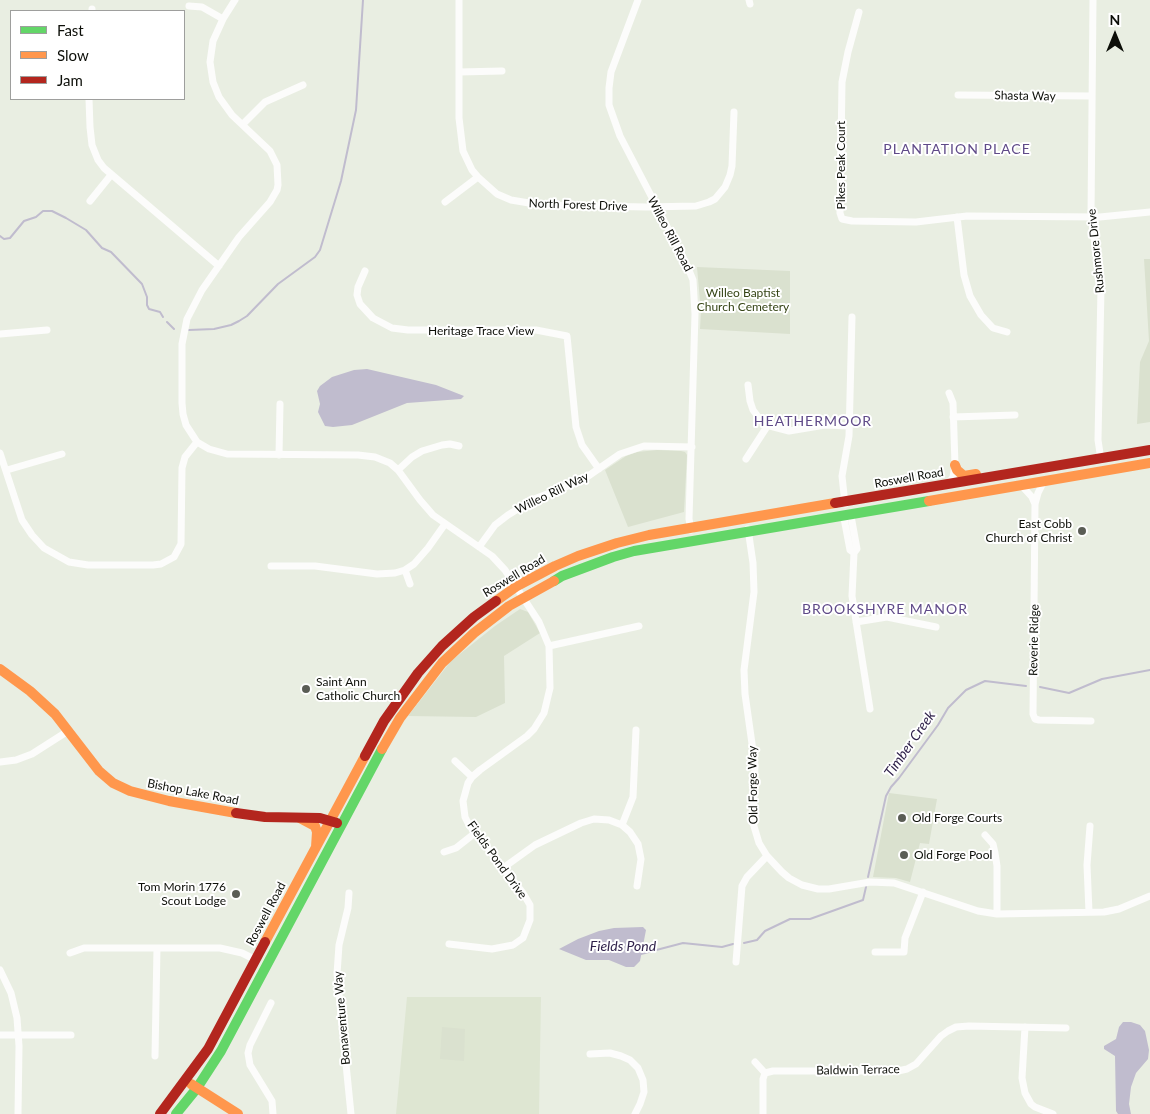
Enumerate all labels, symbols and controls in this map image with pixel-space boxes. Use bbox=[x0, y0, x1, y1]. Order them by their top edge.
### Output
legend bbox=[10, 10, 185, 100]
north arrow bbox=[1090, 10, 1140, 60]
text: N bbox=[1110, 11, 1120, 28]
text: Fast bbox=[57, 21, 84, 39]
text: Slow bbox=[57, 46, 89, 64]
text: Jam bbox=[57, 71, 83, 89]
street label: Shasta Way bbox=[994, 88, 1056, 104]
street label: Pikes Peak Court bbox=[834, 121, 848, 209]
district label: PLANTATION PLACE bbox=[881, 141, 1033, 157]
street label: Willeo Rill Road bbox=[644, 194, 696, 274]
street label: North Forest Drive bbox=[528, 196, 628, 214]
street label: Rushmore Drive bbox=[1084, 208, 1108, 294]
park label: Willeo Baptist Church Cemetery bbox=[697, 286, 789, 314]
street label: Heritage Trace View bbox=[428, 324, 534, 338]
district label: HEATHERMOOR bbox=[752, 413, 874, 429]
street label: Roswell Road bbox=[873, 465, 945, 491]
street label: Willeo Rill Way bbox=[513, 469, 591, 517]
place label: East Cobb Church of Christ bbox=[986, 517, 1072, 545]
marker: East Cobb Church of Christ bbox=[1076, 525, 1088, 537]
street label: Roswell Road bbox=[480, 552, 548, 600]
district label: BROOKSHYRE MANOR bbox=[800, 601, 970, 617]
street label: Reverie Ridge bbox=[1026, 604, 1042, 676]
place label: Saint Ann Catholic Church bbox=[316, 675, 400, 703]
marker: Saint Ann Catholic Church bbox=[300, 683, 312, 695]
water label: Timber Creek bbox=[881, 708, 939, 780]
street label: Old Forge Way bbox=[745, 746, 761, 824]
street label: Bishop Lake Road bbox=[146, 776, 240, 808]
place label: Old Forge Courts bbox=[912, 811, 1002, 825]
marker: Old Forge Courts bbox=[896, 812, 908, 824]
street label: Fields Pond Drive bbox=[464, 818, 530, 902]
place label: Old Forge Pool bbox=[914, 848, 992, 862]
marker: Old Forge Pool bbox=[898, 849, 910, 861]
place label: Tom Morin 1776 Scout Lodge bbox=[138, 880, 226, 908]
street label: Roswell Road bbox=[243, 880, 289, 948]
marker: Tom Morin 1776 Scout Lodge bbox=[230, 888, 242, 900]
water label: Fields Pond bbox=[590, 938, 656, 954]
street label: Bonaventure Way bbox=[331, 970, 353, 1066]
street label: Baldwin Terrace bbox=[816, 1062, 900, 1078]

